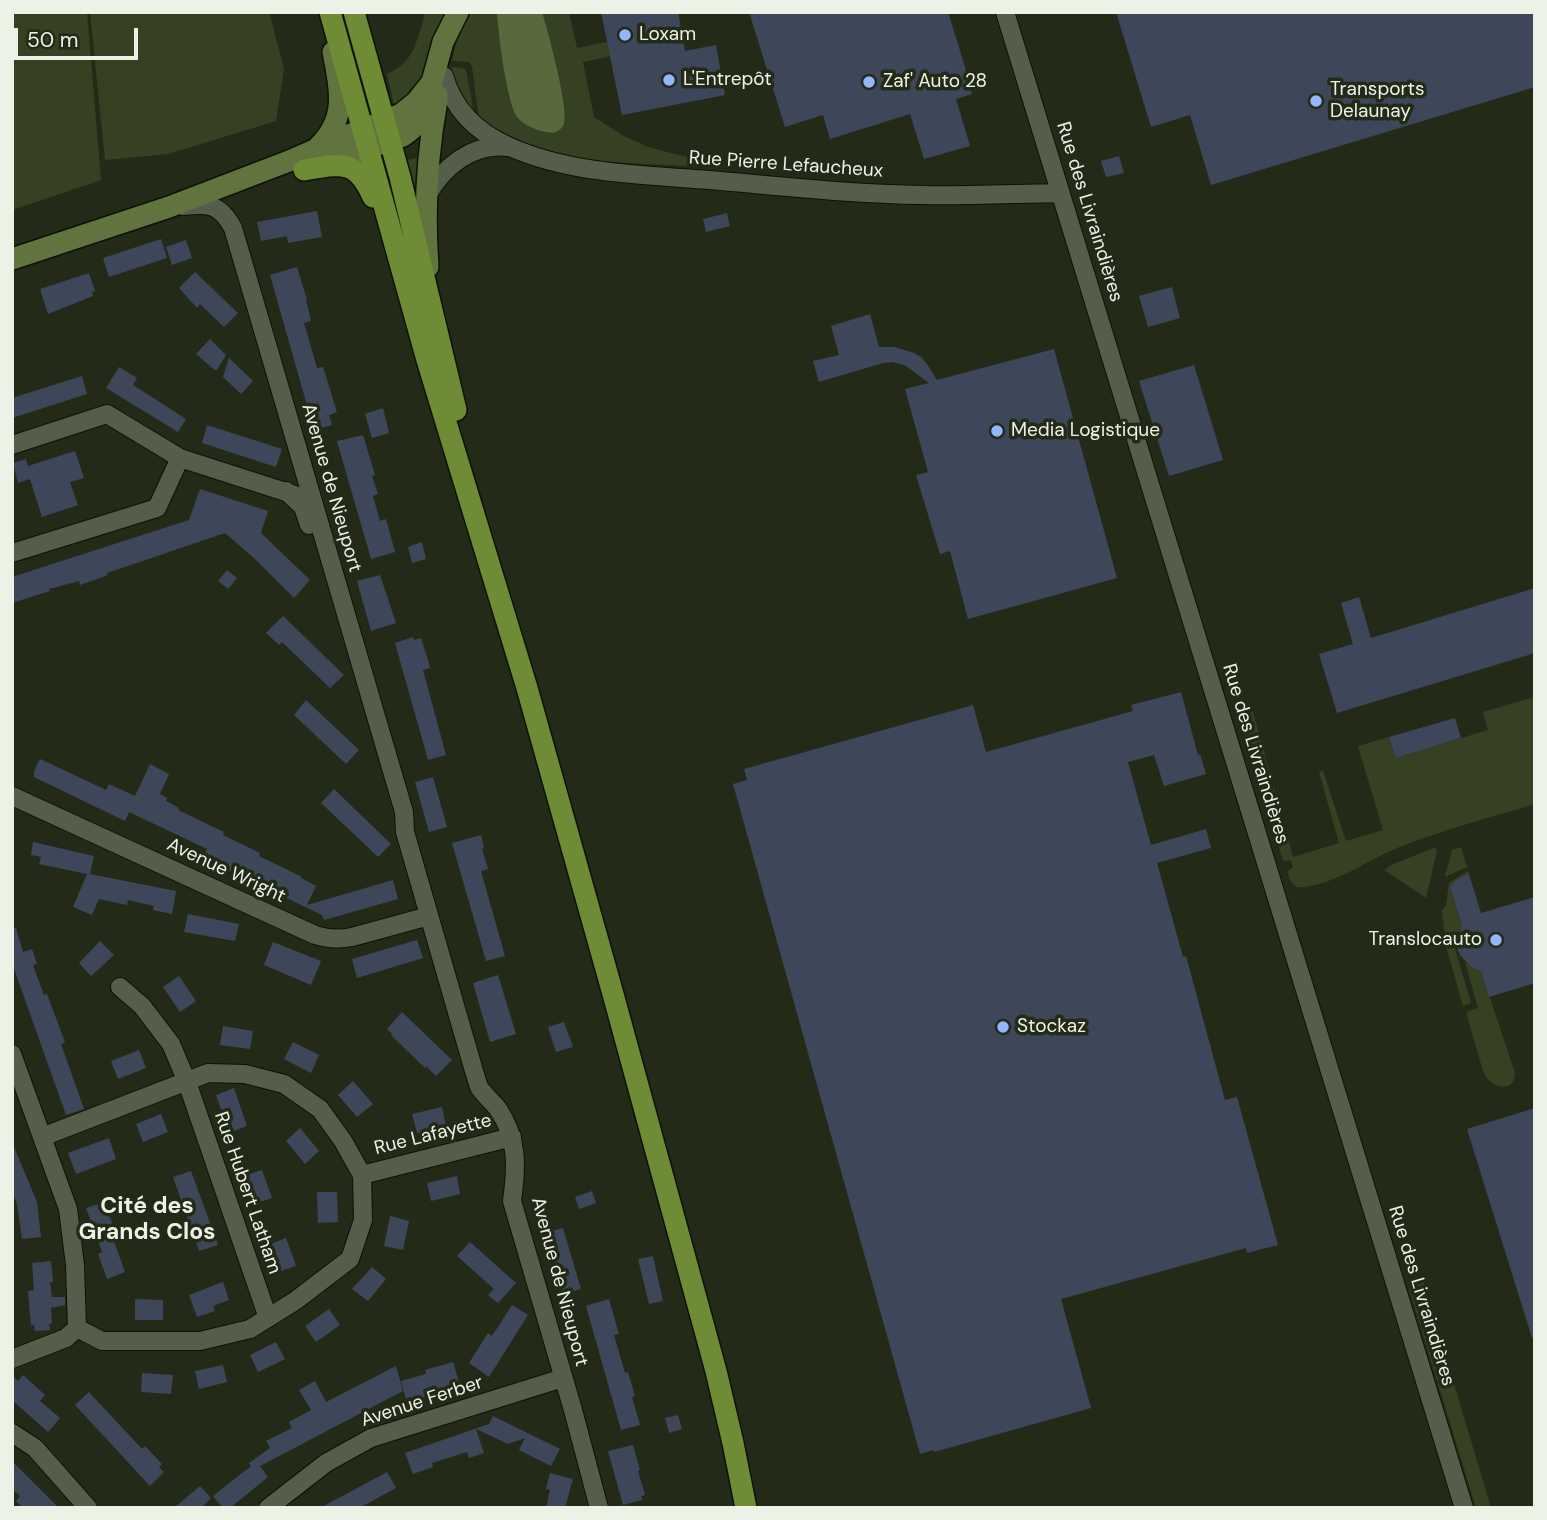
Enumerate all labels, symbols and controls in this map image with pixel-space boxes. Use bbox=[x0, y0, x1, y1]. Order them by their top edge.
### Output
scale bar bbox=[18, 14, 142, 58]
place label: Loxam bbox=[639, 24, 696, 46]
text: 50 m bbox=[27, 26, 78, 54]
marker: Loxam bbox=[617, 27, 633, 43]
place label: L'Entrepôt bbox=[683, 69, 772, 91]
place label: Zaf' Auto 28 bbox=[883, 71, 987, 93]
marker: L'Entrepôt bbox=[661, 72, 677, 88]
marker: Zaf' Auto 28 bbox=[861, 74, 877, 90]
place label: Transports Delaunay bbox=[1330, 79, 1425, 123]
marker: Transports Delaunay bbox=[1308, 93, 1324, 109]
street label: Rue des Livraindières bbox=[1051, 119, 1127, 305]
street label: Rue Pierre Lefaucheux bbox=[688, 147, 884, 183]
street label: Avenue de Nieuport bbox=[296, 401, 366, 575]
place label: Media Logistique bbox=[1011, 420, 1160, 442]
marker: Media Logistique bbox=[989, 423, 1005, 439]
street label: Rue des Livraindières bbox=[1217, 661, 1293, 847]
street label: Avenue Wright bbox=[163, 834, 289, 908]
place label: Translocauto bbox=[1369, 929, 1482, 951]
marker: Translocauto bbox=[1488, 932, 1504, 948]
place label: Stockaz bbox=[1017, 1016, 1086, 1038]
marker: Stockaz bbox=[995, 1019, 1011, 1035]
street label: Rue Hubert Latham bbox=[209, 1109, 285, 1277]
street label: Rue Lafayette bbox=[372, 1109, 494, 1161]
district label: Cité des Grands Clos bbox=[78, 1193, 216, 1247]
street label: Avenue de Nieuport bbox=[525, 1195, 593, 1369]
street label: Rue des Livraindières bbox=[1383, 1203, 1459, 1389]
street label: Avenue Ferber bbox=[358, 1372, 486, 1432]

